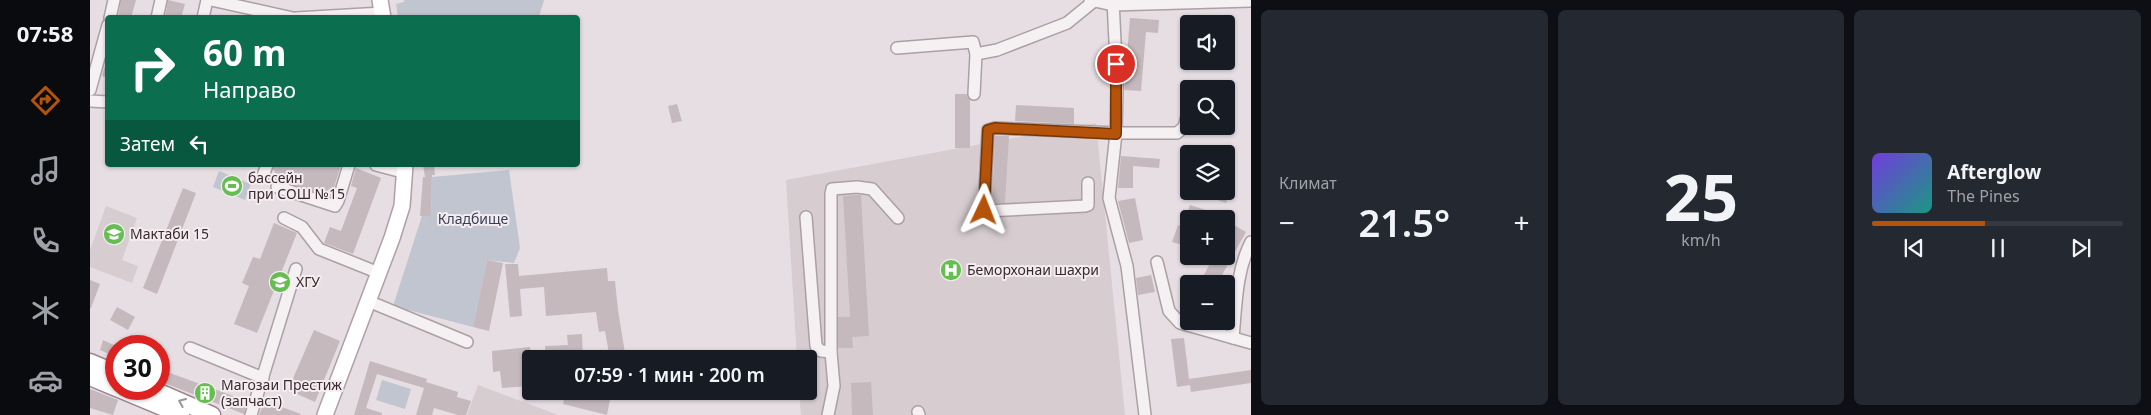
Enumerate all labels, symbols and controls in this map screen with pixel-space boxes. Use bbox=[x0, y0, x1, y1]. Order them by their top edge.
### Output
map controls bbox=[1180, 15, 1235, 330]
button: sound bbox=[1180, 15, 1235, 70]
text: 07:58 bbox=[17, 18, 73, 48]
text: 60 m bbox=[203, 29, 286, 76]
icon: right bbox=[120, 35, 185, 100]
pin bbox=[1095, 43, 1137, 85]
icon: arrive bbox=[1102, 50, 1130, 78]
text: Направо bbox=[203, 74, 296, 104]
button: search bbox=[1180, 80, 1235, 135]
icon: directions bbox=[28, 83, 63, 118]
icon: left bbox=[185, 130, 213, 158]
text: Затем bbox=[120, 131, 175, 157]
button: layers bbox=[1180, 145, 1235, 200]
text: 25 bbox=[1664, 152, 1738, 240]
icon: music bbox=[28, 153, 63, 188]
text: Afterglow bbox=[1947, 159, 2041, 185]
place label: бассейн при СОШ №15 bbox=[248, 168, 345, 203]
text: Климат bbox=[1279, 172, 1337, 194]
sports icon: бассейн при СОШ №15 bbox=[220, 174, 244, 198]
position arrow bbox=[957, 183, 1009, 235]
text: The Pines bbox=[1947, 185, 2020, 207]
text: 21.5° bbox=[1358, 196, 1450, 248]
text: − bbox=[1279, 203, 1295, 241]
text: + bbox=[1514, 203, 1530, 241]
park label: Кладбище bbox=[438, 209, 509, 228]
button: + bbox=[1180, 210, 1235, 265]
school or university icon: Мактаби 15 bbox=[102, 222, 126, 246]
icon: phone bbox=[28, 223, 63, 258]
place label: Мактаби 15 bbox=[130, 224, 209, 243]
text: km/h bbox=[1681, 229, 1721, 251]
icon: previous bbox=[1900, 234, 1928, 262]
icon: pause bbox=[1984, 234, 2012, 262]
icon: next bbox=[2067, 234, 2095, 262]
hospital icon: Беморхонаи шахри bbox=[939, 258, 963, 282]
place label: Беморхонаи шахри bbox=[967, 260, 1099, 279]
school or university icon: ХГУ bbox=[268, 270, 292, 294]
place label: ХГУ bbox=[296, 272, 320, 291]
button: − bbox=[1180, 275, 1235, 330]
icon: climate bbox=[28, 293, 63, 328]
speed limit sign: 30 bbox=[105, 335, 170, 400]
text: 07:59 · 1 мин · 200 m bbox=[574, 362, 765, 388]
icon: car bbox=[28, 363, 63, 398]
place label: Магозаи Престиж (запчаст) bbox=[221, 375, 342, 410]
building icon: Магозаи Престиж (запчаст) bbox=[193, 381, 217, 405]
one-way arrow bbox=[178, 397, 187, 408]

